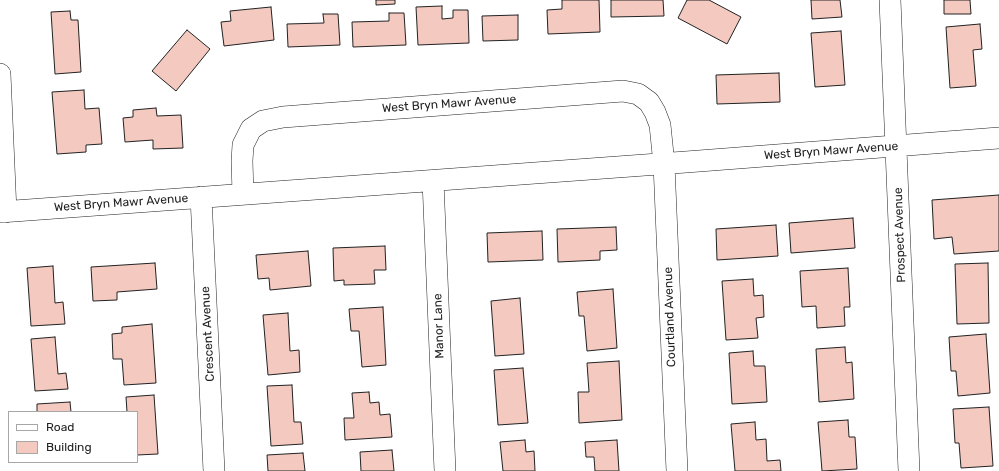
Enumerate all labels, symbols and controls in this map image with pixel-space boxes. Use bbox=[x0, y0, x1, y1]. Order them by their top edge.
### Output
street label: West Bryn Mawr Avenue bbox=[381, 92, 517, 116]
street label: West Bryn Mawr Avenue bbox=[763, 139, 899, 163]
street label: Prospect Avenue bbox=[891, 187, 909, 283]
street label: West Bryn Mawr Avenue bbox=[53, 191, 189, 215]
street label: Courtland Avenue bbox=[661, 267, 679, 367]
street label: Crescent Avenue bbox=[198, 286, 218, 382]
street label: Manor Lane bbox=[431, 293, 447, 359]
legend bbox=[8, 411, 138, 463]
text: Road bbox=[46, 420, 74, 434]
text: Building bbox=[46, 440, 92, 454]

